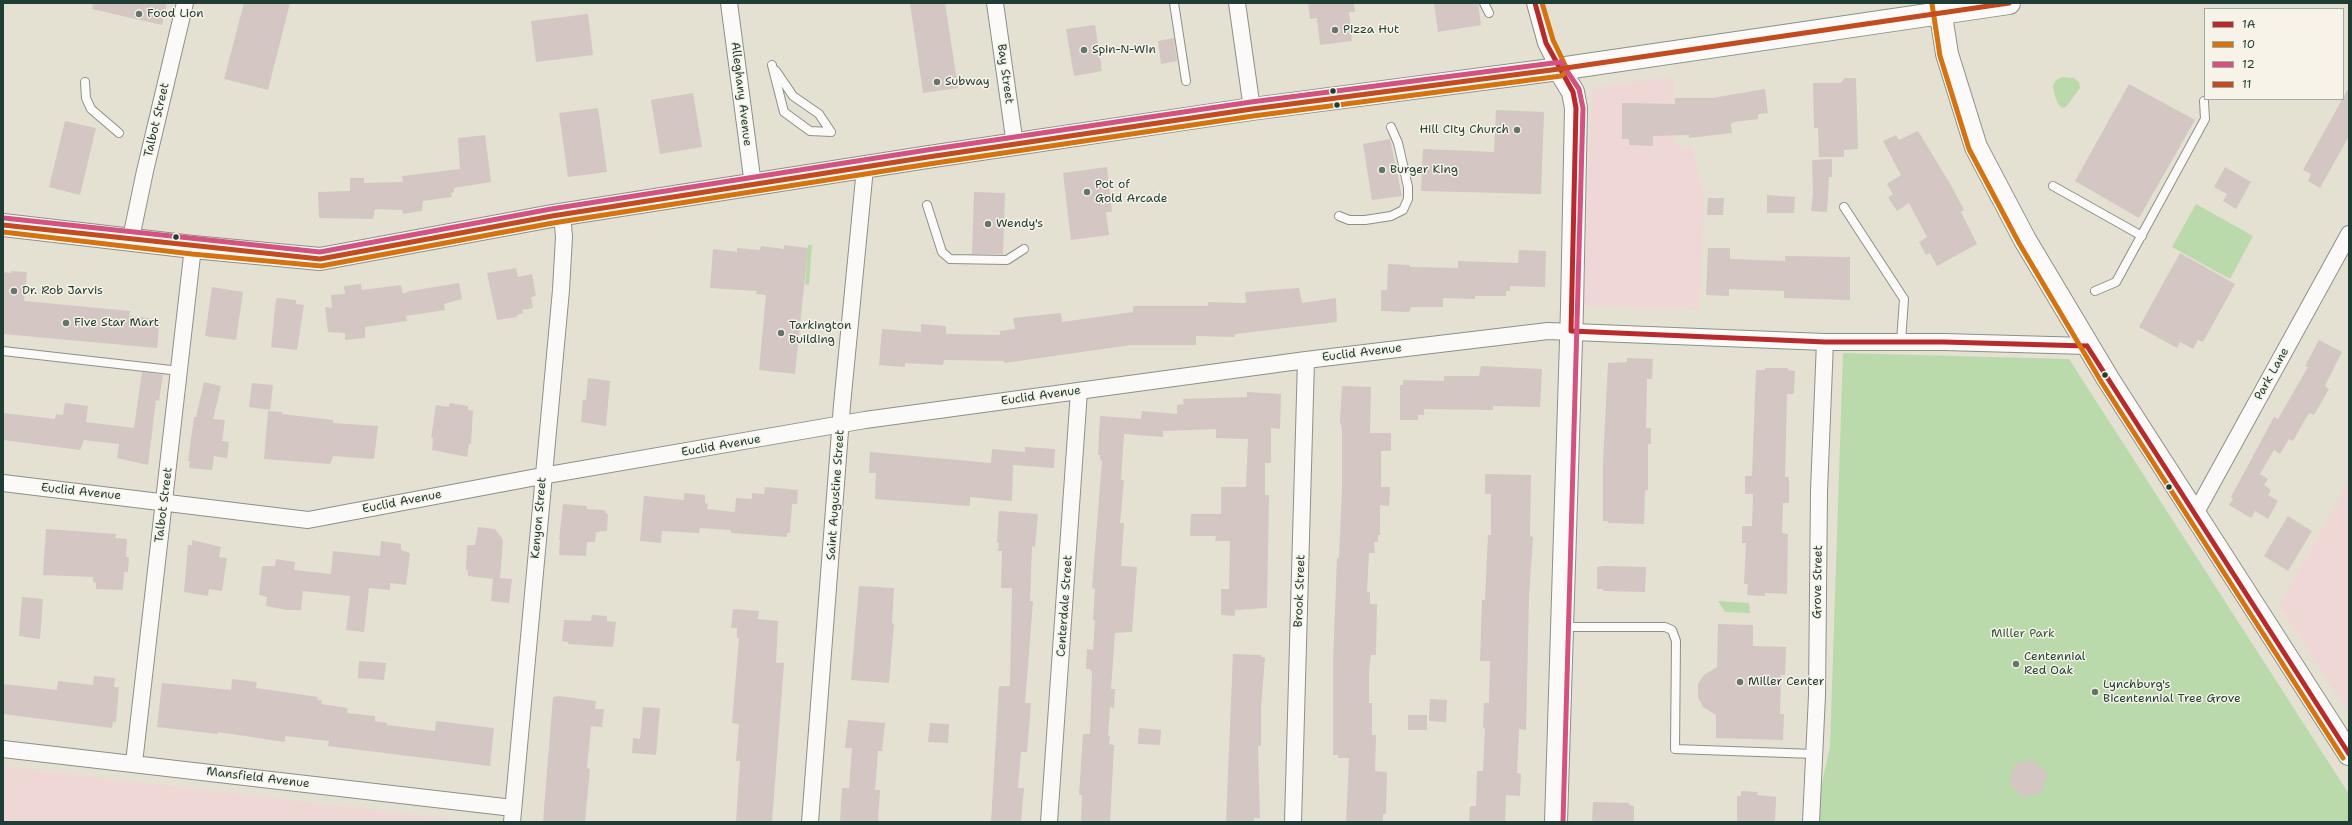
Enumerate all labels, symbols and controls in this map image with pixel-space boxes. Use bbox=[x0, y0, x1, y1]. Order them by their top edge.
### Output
place label: Food Lion bbox=[147, 7, 204, 21]
legend bbox=[2204, 8, 2344, 100]
marker: Food Lion bbox=[134, 9, 144, 19]
text: 1A bbox=[2242, 16, 2255, 32]
place label: Pizza Hut bbox=[1343, 23, 1399, 37]
marker: Pizza Hut bbox=[1330, 25, 1340, 35]
text: 10 bbox=[2242, 36, 2255, 52]
street label: Alleghany Avenue bbox=[727, 41, 755, 147]
street label: Bay Street bbox=[994, 43, 1016, 105]
place label: Spin-N-Win bbox=[1092, 43, 1156, 57]
marker: Spin-N-Win bbox=[1079, 45, 1089, 55]
text: 12 bbox=[2242, 56, 2255, 72]
place label: Subway bbox=[945, 75, 990, 89]
text: 11 bbox=[2242, 76, 2252, 92]
marker: Subway bbox=[932, 77, 942, 87]
street label: Talbot Street bbox=[141, 81, 173, 159]
unlabelled marker bbox=[1328, 86, 1338, 96]
unlabelled marker bbox=[1332, 100, 1342, 110]
place label: Hill City Church bbox=[1419, 123, 1509, 137]
marker: Hill City Church bbox=[1512, 125, 1522, 135]
place label: Burger King bbox=[1390, 163, 1458, 177]
marker: Burger King bbox=[1377, 165, 1387, 175]
place label: Pot of Gold Arcade bbox=[1095, 178, 1167, 206]
marker: Pot of Gold Arcade bbox=[1082, 187, 1092, 197]
place label: Wendy's bbox=[996, 217, 1043, 231]
marker: Wendy's bbox=[983, 219, 993, 229]
unlabelled marker bbox=[171, 232, 181, 242]
place label: Dr. Rob Jarvis bbox=[22, 284, 103, 298]
marker: Dr. Rob Jarvis bbox=[9, 286, 19, 296]
place label: Five Star Mart bbox=[74, 316, 159, 330]
marker: Five Star Mart bbox=[61, 318, 71, 328]
place label: Tarkington Building bbox=[789, 319, 851, 347]
marker: Tarkington Building bbox=[776, 328, 786, 338]
street label: Euclid Avenue bbox=[1321, 341, 1403, 365]
street label: Park Lane bbox=[2252, 345, 2292, 403]
unlabelled marker bbox=[2100, 370, 2110, 380]
street label: Euclid Avenue bbox=[1000, 383, 1082, 409]
street label: Saint Augustine Street bbox=[824, 429, 848, 561]
street label: Euclid Avenue bbox=[680, 432, 762, 460]
street label: Talbot Street bbox=[152, 466, 176, 544]
street label: Kenyon Street bbox=[528, 477, 550, 559]
street label: Euclid Avenue bbox=[40, 481, 122, 503]
unlabelled marker bbox=[2164, 482, 2174, 492]
street label: Euclid Avenue bbox=[361, 487, 443, 517]
street label: Grove Street bbox=[1810, 545, 1826, 619]
street label: Centerdale Street bbox=[1054, 554, 1076, 658]
street label: Brook Street bbox=[1292, 554, 1308, 628]
park label: Miller Park bbox=[1991, 627, 2055, 641]
place label: Centennial Red Oak bbox=[2024, 650, 2085, 678]
marker: Centennial Red Oak bbox=[2011, 659, 2021, 669]
place label: Miller Center bbox=[1748, 675, 1824, 689]
marker: Miller Center bbox=[1735, 677, 1745, 687]
place label: Lynchburg's Bicentennial Tree Grove bbox=[2103, 678, 2241, 706]
marker: Lynchburg's Bicentennial Tree Grove bbox=[2090, 687, 2100, 697]
street label: Mansfield Avenue bbox=[206, 765, 310, 791]

